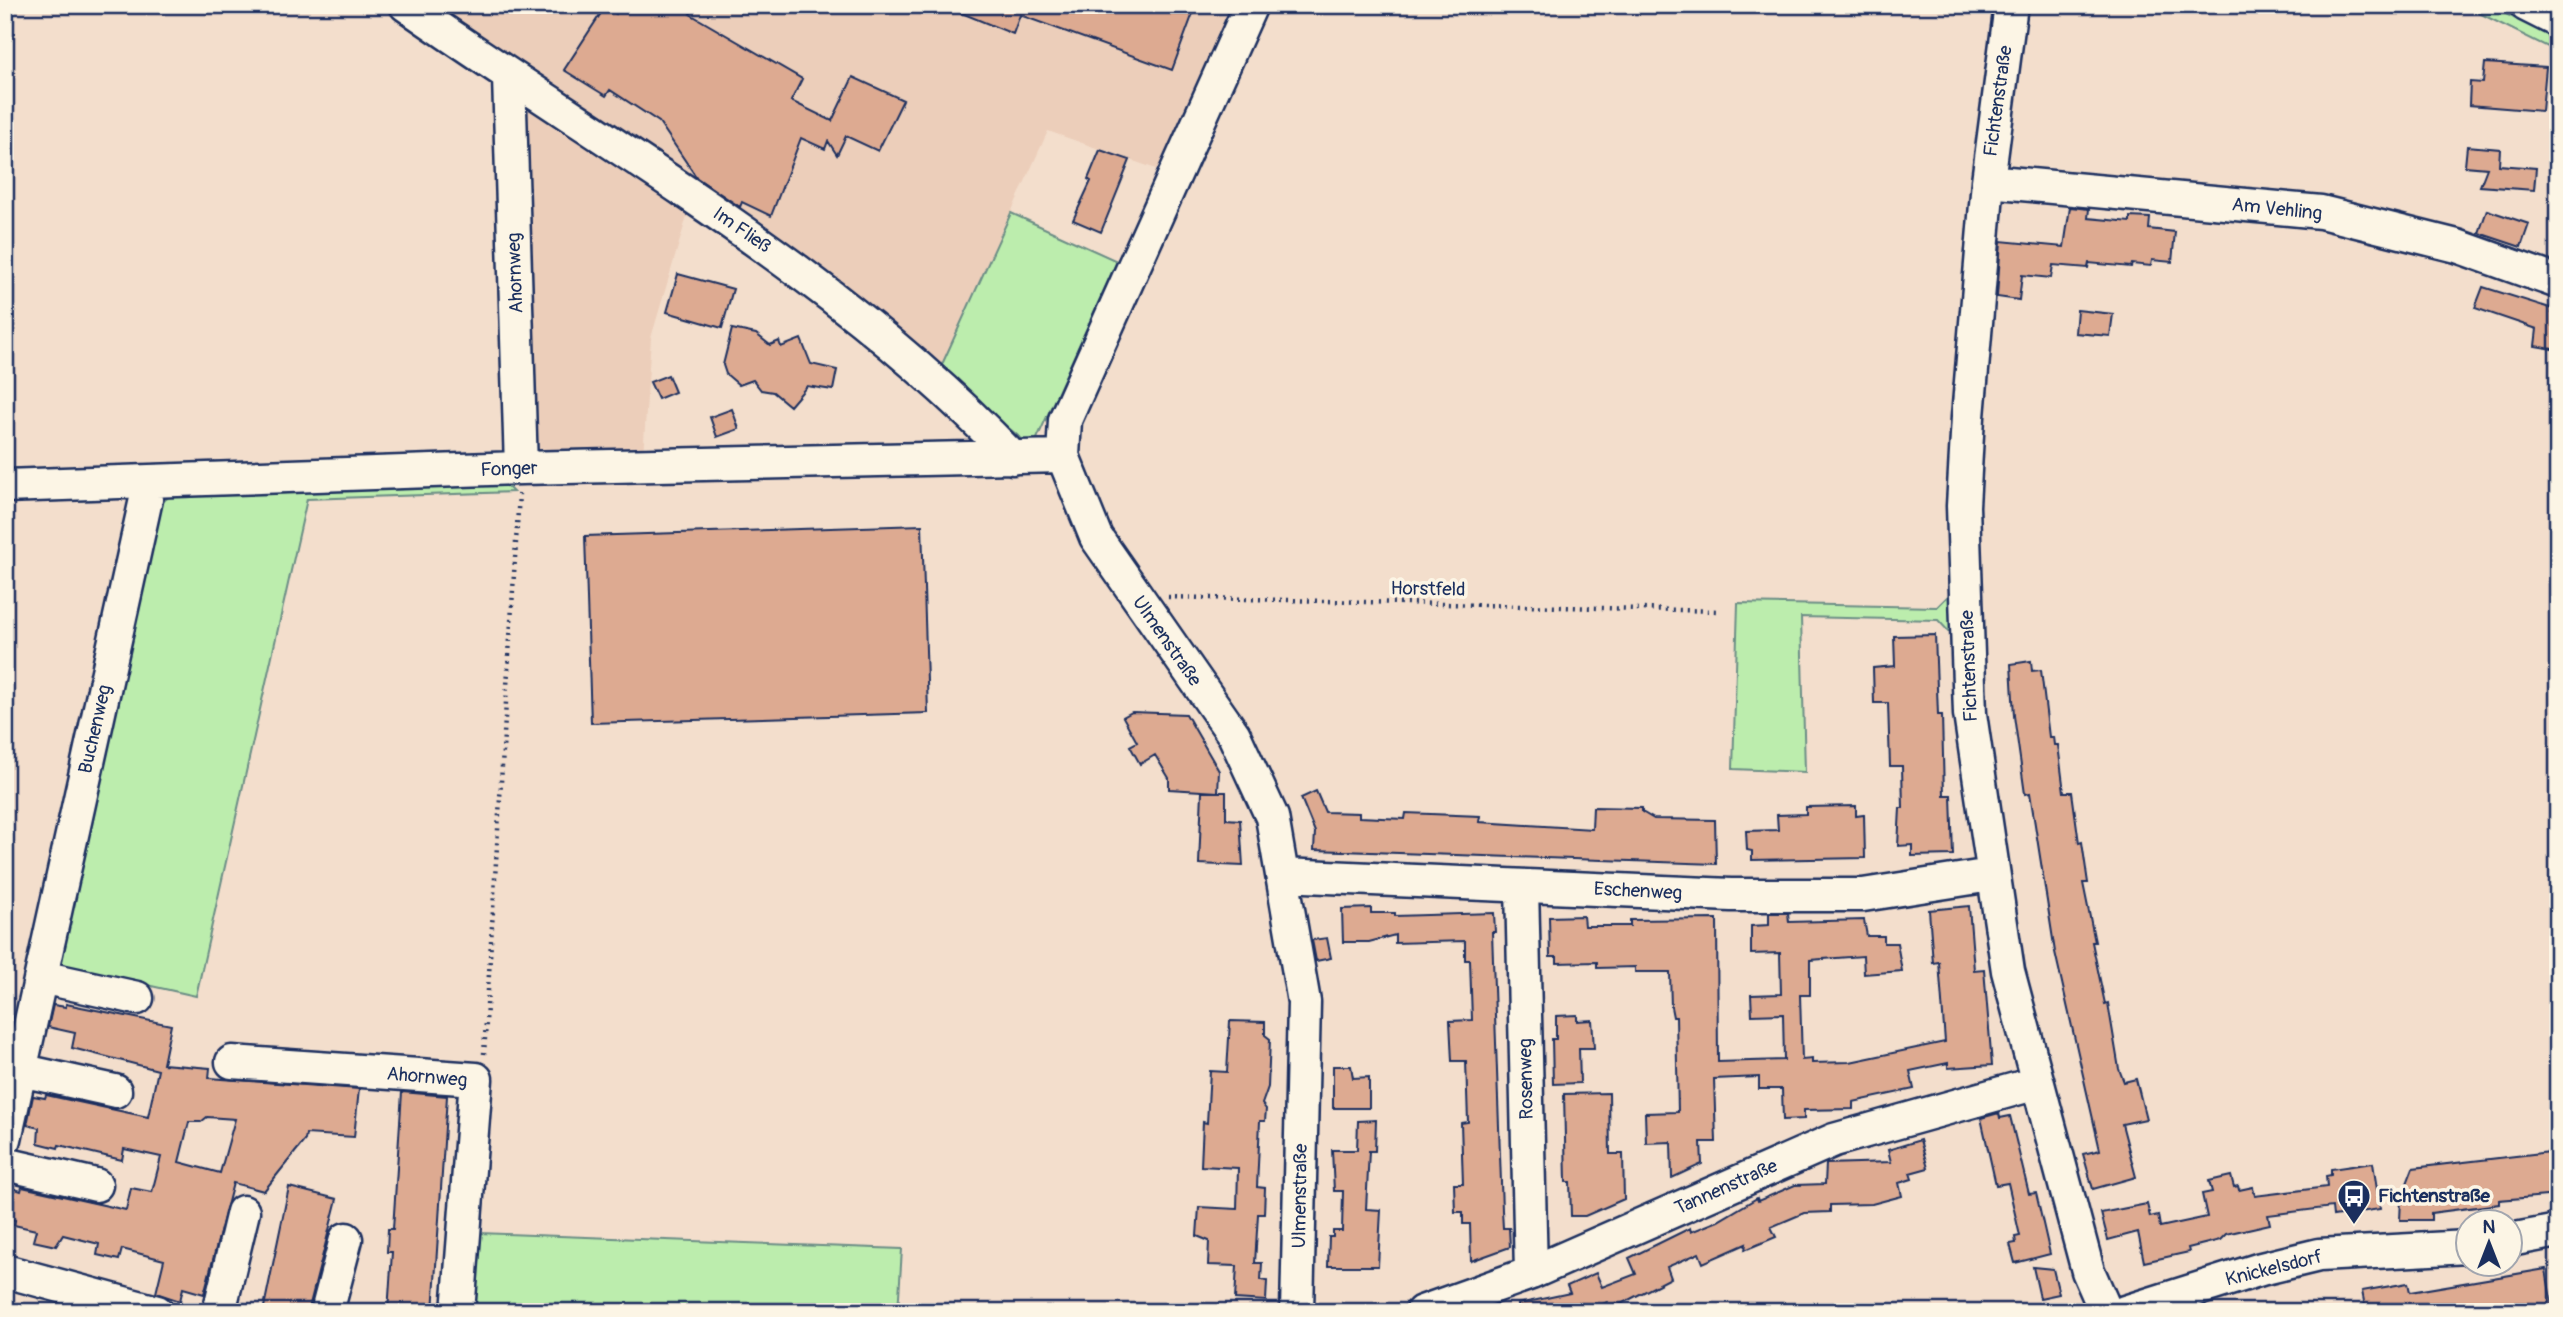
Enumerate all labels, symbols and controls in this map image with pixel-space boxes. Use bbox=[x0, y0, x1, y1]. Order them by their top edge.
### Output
street label: Fichtenstraße bbox=[1978, 43, 2018, 158]
street label: Am Vehling bbox=[2231, 192, 2323, 226]
street label: Im Fließ bbox=[708, 201, 776, 259]
street label: Ahornweg bbox=[502, 232, 528, 314]
street label: Fonger bbox=[480, 456, 538, 482]
street label: Horstfeld bbox=[1390, 576, 1466, 602]
street label: Ulmenstraße bbox=[1127, 591, 1207, 691]
street label: Fichtenstraße bbox=[1955, 609, 1983, 722]
street label: Buchenweg bbox=[73, 682, 117, 776]
street label: Eschenweg bbox=[1593, 877, 1683, 905]
street label: Rosenweg bbox=[1513, 1038, 1539, 1120]
street label: Ahornweg bbox=[386, 1062, 468, 1092]
street label: Ulmenstraße bbox=[1287, 1143, 1313, 1249]
street label: Tannenstraße bbox=[1671, 1153, 1782, 1220]
bus stop icon: Fichtenstraße bbox=[2335, 1177, 2373, 1226]
place label: Fichtenstraße bbox=[2378, 1184, 2491, 1208]
north arrow bbox=[2454, 1208, 2524, 1278]
text: N bbox=[2483, 1215, 2496, 1239]
street label: Knickelsdorf bbox=[2223, 1244, 2325, 1292]

